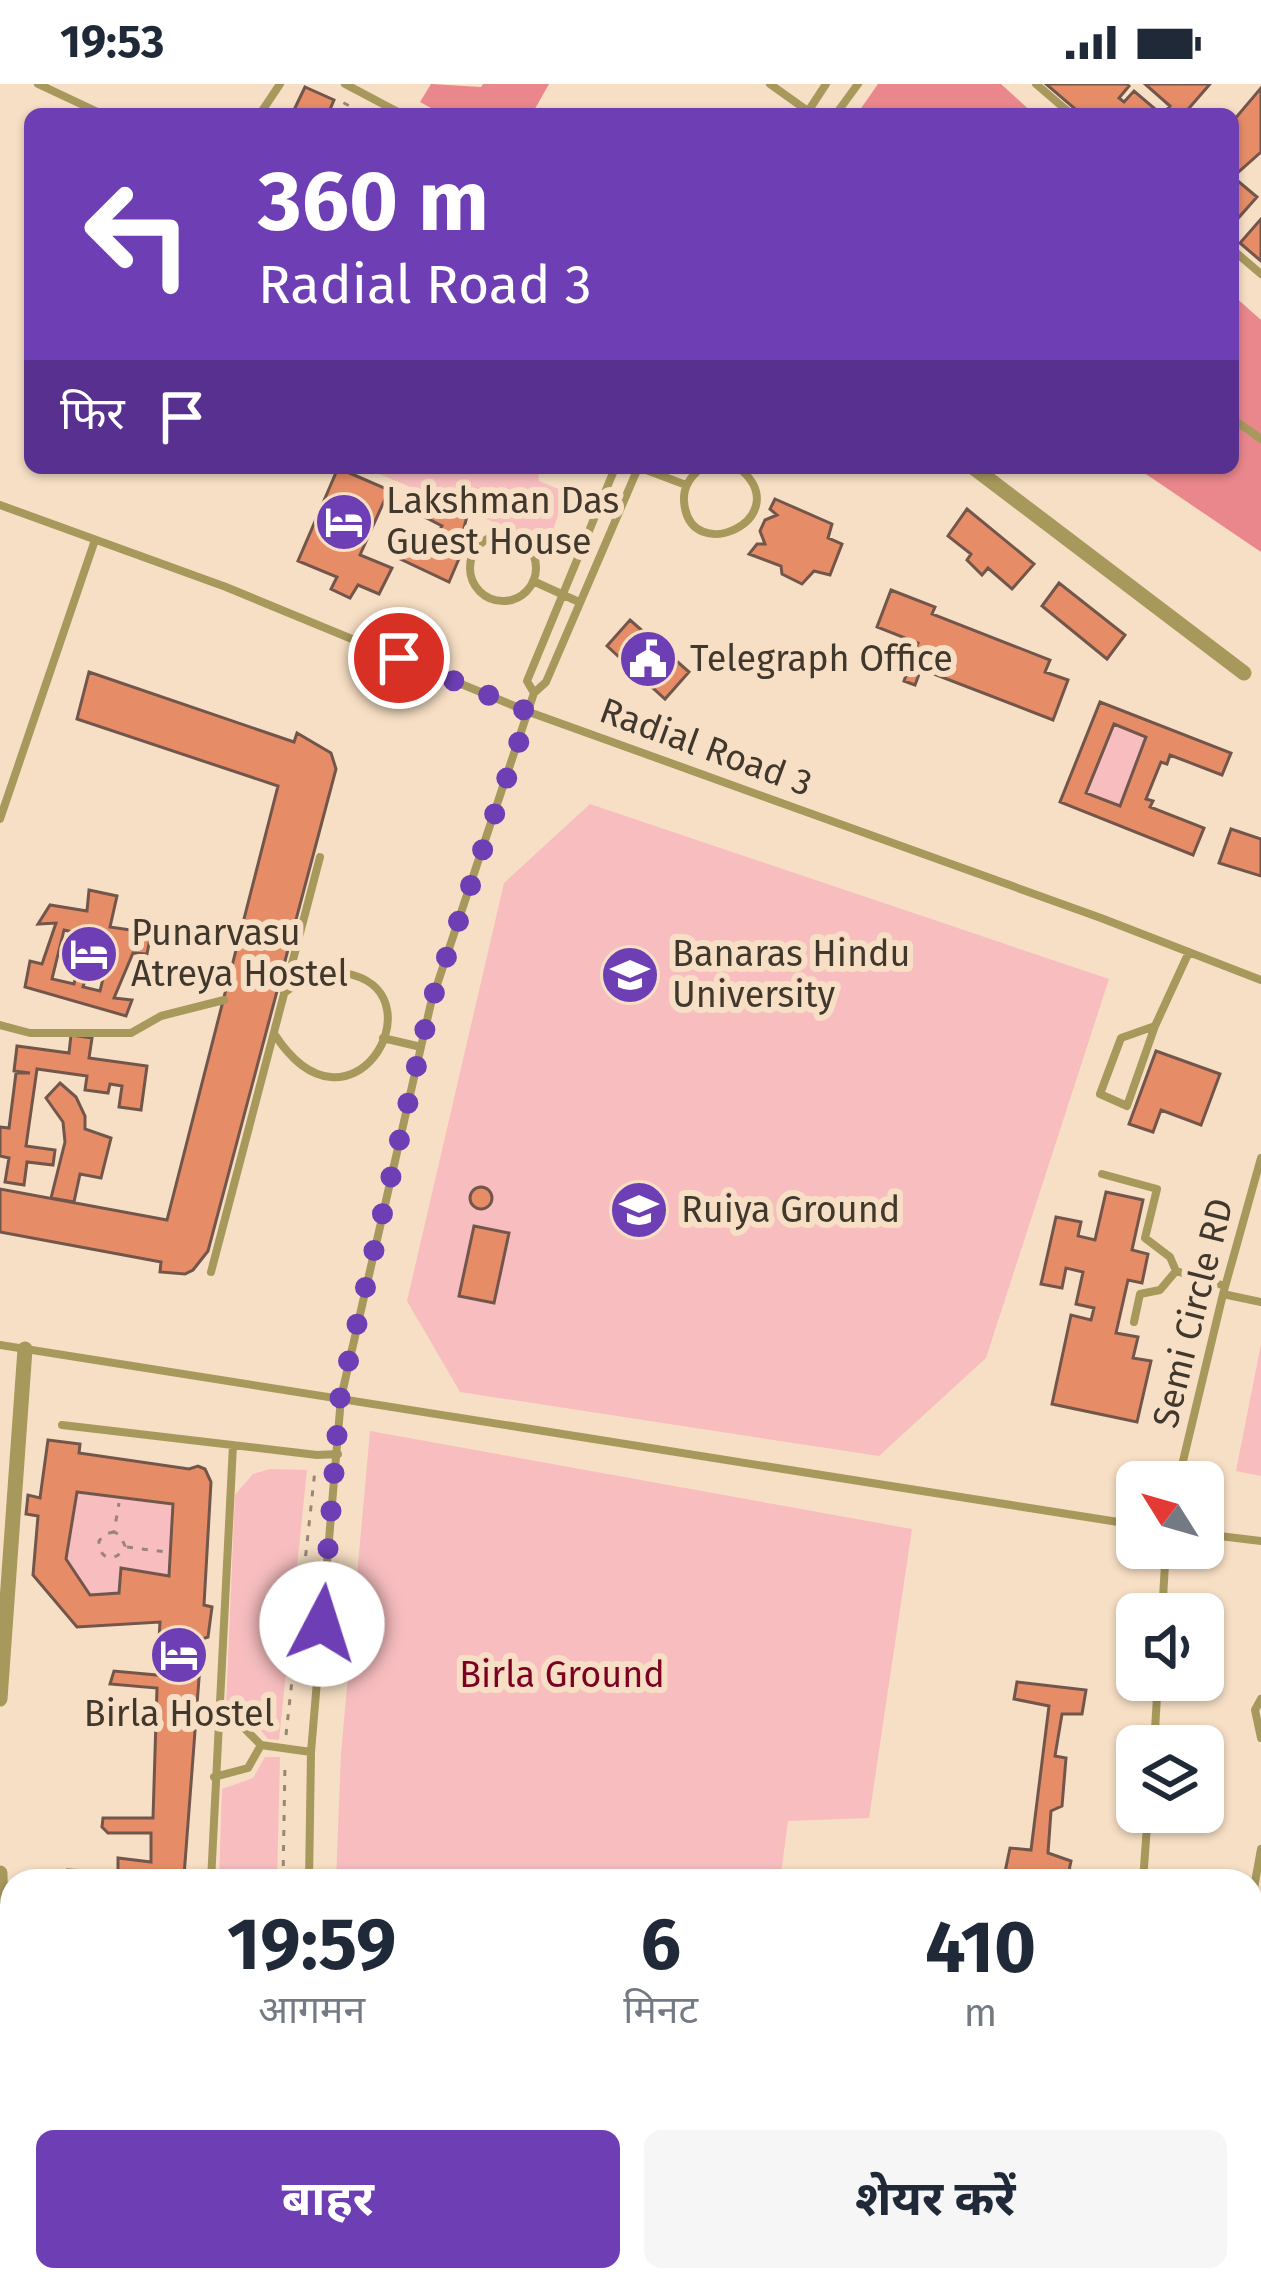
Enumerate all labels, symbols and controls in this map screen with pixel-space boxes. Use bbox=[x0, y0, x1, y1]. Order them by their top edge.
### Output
text: 19:53 bbox=[60, 15, 164, 69]
text: 360 m bbox=[258, 151, 489, 252]
icon: left bbox=[60, 156, 216, 312]
text: Radial Road 3 bbox=[258, 253, 592, 317]
icon: arrive bbox=[149, 384, 215, 450]
text: फिर bbox=[60, 387, 125, 441]
place label: Lakshman Das Guest House bbox=[386, 479, 619, 564]
hotel icon: Lakshman Das Guest House bbox=[313, 491, 375, 553]
pin bbox=[348, 607, 450, 709]
icon: arrive bbox=[366, 625, 432, 691]
public building icon: Telegraph Office bbox=[617, 628, 679, 690]
place label: Telegraph Office bbox=[690, 637, 953, 681]
street label: Radial Road 3 bbox=[594, 688, 818, 806]
place label: Punarvasu Atreya Hostel bbox=[131, 911, 348, 996]
hotel icon: Punarvasu Atreya Hostel bbox=[58, 923, 120, 985]
place label: Banaras Hindu University bbox=[672, 932, 911, 1017]
school or university icon: Banaras Hindu University bbox=[599, 944, 661, 1006]
school or university icon: Ruiya Ground bbox=[608, 1179, 670, 1241]
place label: Ruiya Ground bbox=[681, 1188, 900, 1232]
street label: Semi Circle RD bbox=[1143, 1194, 1243, 1432]
north arrow bbox=[1116, 1461, 1224, 1569]
map controls bbox=[1116, 1461, 1224, 1833]
position arrow bbox=[259, 1561, 385, 1687]
button: sound bbox=[1116, 1593, 1224, 1701]
hotel icon: Birla Hostel bbox=[148, 1624, 210, 1686]
park label: Birla Ground bbox=[459, 1653, 665, 1697]
place label: Birla Hostel bbox=[84, 1692, 274, 1736]
button: layers bbox=[1116, 1725, 1224, 1833]
text: 19:59 bbox=[227, 1902, 396, 1988]
text: 6 bbox=[640, 1902, 681, 1988]
text: 410 bbox=[925, 1905, 1036, 1991]
text: आगमन bbox=[258, 1987, 365, 2033]
text: मिनट bbox=[623, 1987, 698, 2033]
text: m bbox=[964, 1990, 997, 2036]
button: बाहर bbox=[36, 2130, 620, 2268]
button: शेयर करें bbox=[644, 2130, 1227, 2268]

